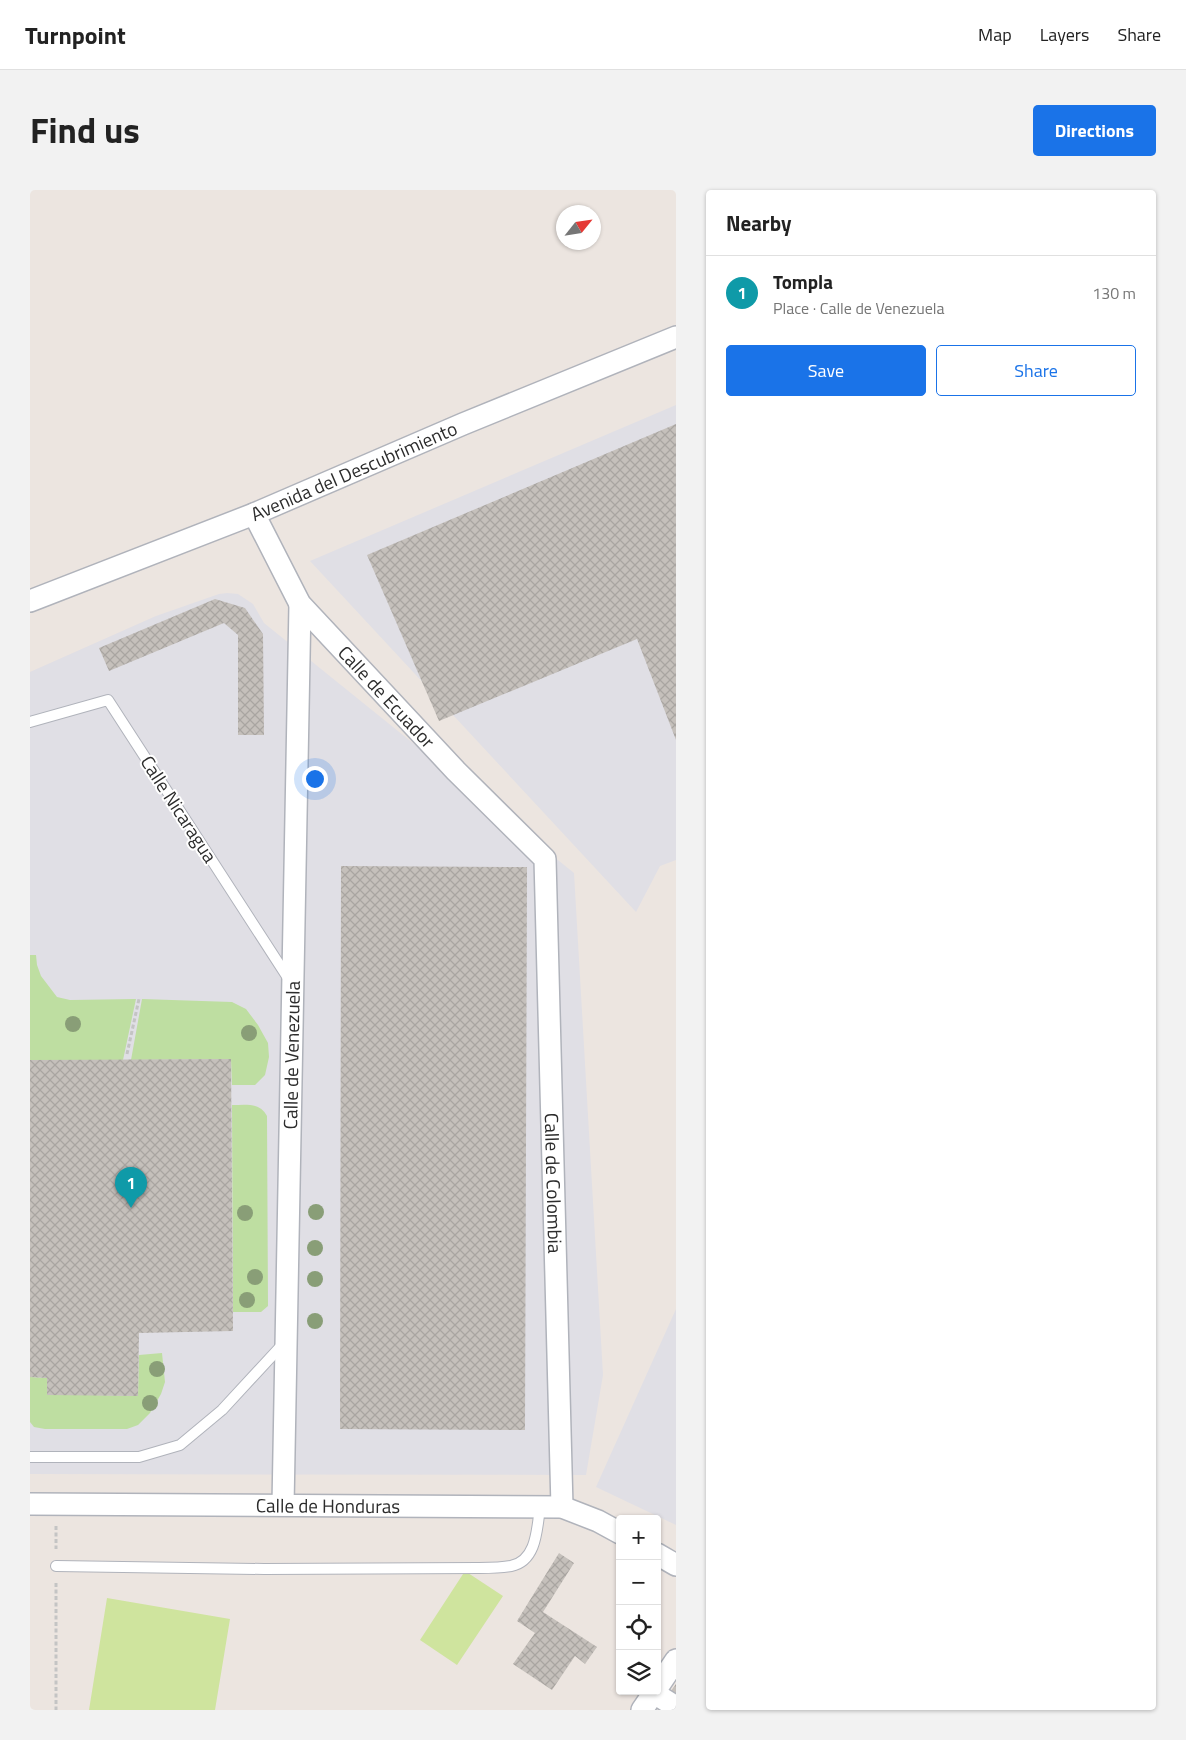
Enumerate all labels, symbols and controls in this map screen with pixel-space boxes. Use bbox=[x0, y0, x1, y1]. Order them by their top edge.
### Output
text: Turnpoint bbox=[25, 17, 126, 53]
text: Map bbox=[978, 21, 1012, 48]
text: Layers bbox=[1040, 21, 1089, 48]
text: Share bbox=[1117, 21, 1161, 48]
text: Find us bbox=[30, 103, 140, 157]
button: Directions bbox=[1033, 105, 1156, 156]
north arrow bbox=[556, 205, 601, 250]
text: Nearby bbox=[726, 207, 791, 239]
text: Tompla bbox=[773, 267, 833, 296]
text: 1 bbox=[738, 281, 746, 305]
text: 130 m bbox=[1092, 281, 1136, 305]
text: Place · Calle de Venezuela bbox=[773, 296, 945, 320]
button: Save bbox=[726, 345, 926, 396]
button: Share bbox=[936, 345, 1136, 396]
street label: Avenida del Descubrimiento bbox=[246, 413, 461, 528]
street label: Calle de Ecuador bbox=[332, 639, 443, 755]
street label: Calle Nicaragua bbox=[134, 749, 225, 868]
your location bbox=[302, 766, 328, 792]
street label: Calle de Venezuela bbox=[275, 980, 307, 1130]
street label: Calle de Colombia bbox=[538, 1112, 570, 1254]
pin: 1 bbox=[115, 1167, 147, 1208]
street label: Calle de Honduras bbox=[256, 1490, 400, 1520]
map controls bbox=[616, 1515, 661, 1695]
button: + bbox=[616, 1515, 661, 1560]
button: − bbox=[616, 1560, 661, 1605]
button: locate bbox=[616, 1605, 661, 1650]
button: layers bbox=[616, 1650, 661, 1695]

